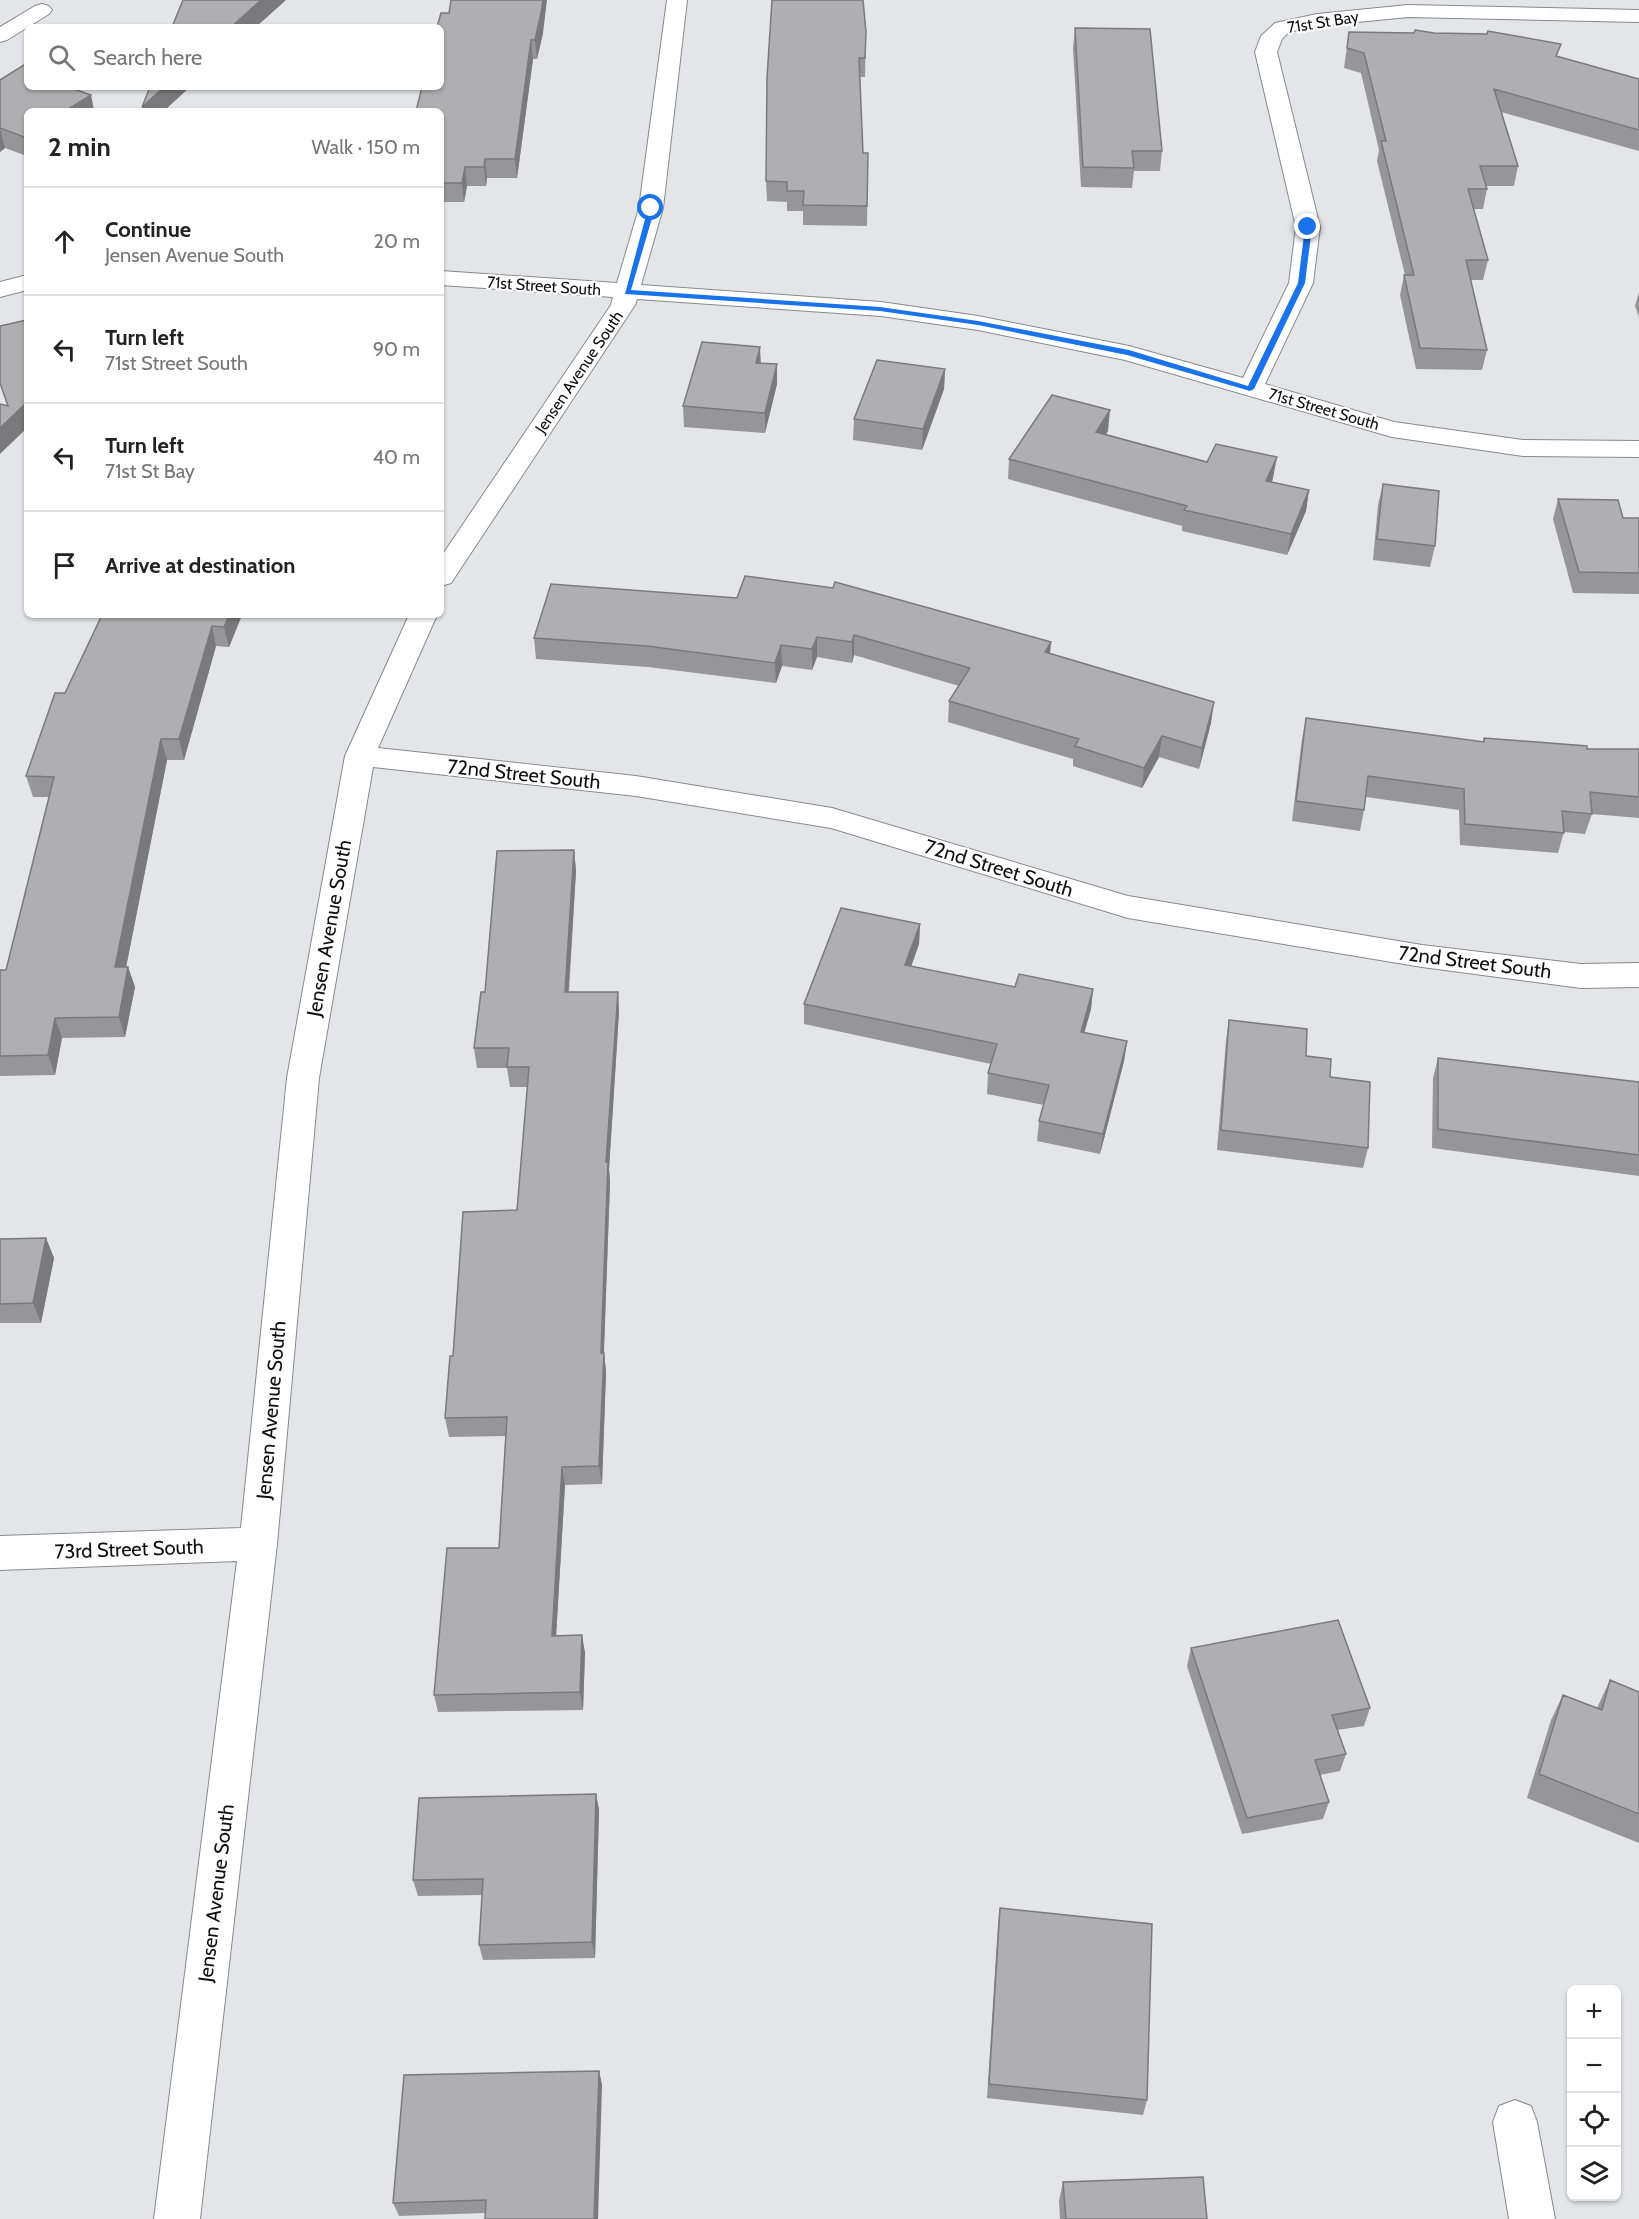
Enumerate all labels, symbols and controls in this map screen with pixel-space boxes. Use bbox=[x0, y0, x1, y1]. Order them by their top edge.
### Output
street label: 71st St Bay bbox=[1286, 7, 1360, 37]
search box bbox=[24, 24, 444, 90]
icon: search bbox=[45, 41, 78, 74]
text: Search here bbox=[93, 44, 202, 71]
text: 2 min bbox=[48, 131, 111, 163]
text: Walk · 150 m bbox=[312, 135, 420, 159]
route start bbox=[637, 194, 663, 220]
route end bbox=[1294, 213, 1320, 239]
text: Continue bbox=[105, 216, 191, 243]
icon: ahead bbox=[48, 225, 81, 258]
text: 20 m bbox=[374, 229, 420, 253]
text: Jensen Avenue South bbox=[105, 243, 284, 267]
street label: 71st Street South bbox=[486, 273, 602, 299]
street label: Jensen Avenue South bbox=[531, 307, 627, 438]
text: Turn left bbox=[105, 324, 184, 351]
icon: left bbox=[48, 333, 81, 366]
text: 90 m bbox=[373, 337, 420, 361]
text: 71st Street South bbox=[105, 351, 248, 375]
street label: 71st Street South bbox=[1266, 384, 1382, 434]
text: Turn left bbox=[105, 432, 184, 459]
icon: left bbox=[48, 441, 81, 474]
text: 40 m bbox=[372, 445, 420, 469]
text: 71st St Bay bbox=[105, 459, 195, 483]
icon: arrive bbox=[48, 549, 81, 582]
text: Arrive at destination bbox=[105, 552, 295, 579]
street label: 72nd Street South bbox=[446, 754, 602, 794]
street label: 72nd Street South bbox=[922, 834, 1076, 902]
street label: Jensen Avenue South bbox=[301, 838, 356, 1019]
street label: 72nd Street South bbox=[1397, 941, 1553, 983]
street label: Jensen Avenue South bbox=[251, 1320, 291, 1501]
street label: 73rd Street South bbox=[54, 1534, 204, 1564]
street label: Jensen Avenue South bbox=[193, 1803, 239, 1984]
map controls bbox=[1567, 1985, 1621, 2201]
button: + bbox=[1567, 1985, 1621, 2039]
button: − bbox=[1567, 2039, 1621, 2093]
button: locate bbox=[1567, 2093, 1621, 2147]
button: layers bbox=[1567, 2147, 1621, 2201]

